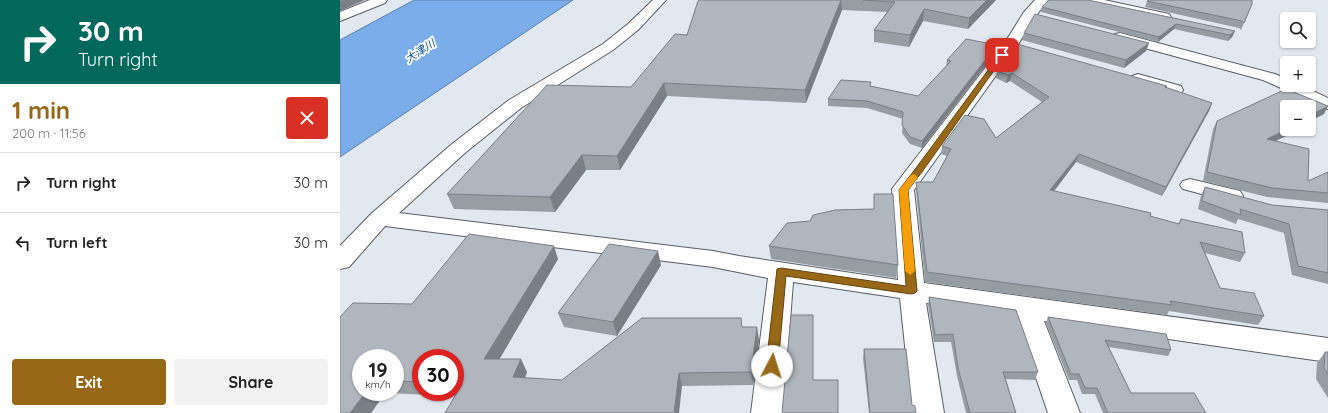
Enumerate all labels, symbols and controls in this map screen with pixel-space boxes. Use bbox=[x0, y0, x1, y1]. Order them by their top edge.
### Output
map controls bbox=[1280, 12, 1316, 136]
button: search bbox=[1280, 12, 1316, 48]
text: 30 m bbox=[78, 13, 144, 48]
icon: right bbox=[12, 16, 64, 68]
water label: 大津川 bbox=[402, 36, 438, 66]
pin bbox=[985, 38, 1019, 72]
icon: arrive bbox=[991, 44, 1013, 66]
text: Turn right bbox=[78, 48, 158, 71]
button: + bbox=[1280, 56, 1316, 92]
text: 1 min bbox=[12, 95, 70, 125]
button: close bbox=[286, 97, 328, 139]
button: − bbox=[1280, 100, 1316, 136]
text: 200 m · 11:56 bbox=[12, 125, 86, 141]
icon: right bbox=[12, 172, 34, 194]
text: Turn right bbox=[46, 173, 117, 192]
text: 30 m bbox=[293, 173, 328, 192]
icon: left bbox=[12, 232, 34, 254]
text: Turn left bbox=[46, 233, 108, 252]
text: 30 m bbox=[293, 233, 328, 252]
position arrow bbox=[751, 345, 793, 387]
speed limit sign: 30 bbox=[412, 349, 464, 401]
text: 19 bbox=[368, 357, 388, 382]
button: Exit bbox=[12, 359, 166, 405]
button: Share bbox=[174, 359, 328, 405]
text: km/h bbox=[365, 378, 391, 391]

